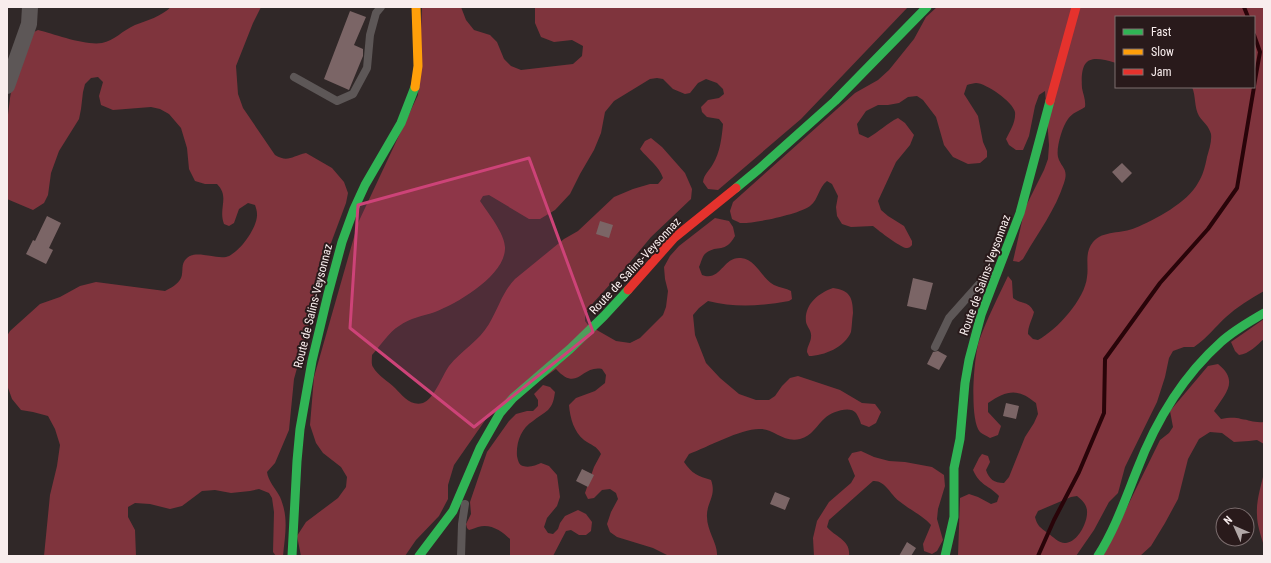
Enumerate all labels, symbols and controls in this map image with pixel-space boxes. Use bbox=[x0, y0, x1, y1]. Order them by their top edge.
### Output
legend bbox=[1115, 16, 1255, 88]
text: Fast bbox=[1151, 25, 1172, 39]
text: Slow bbox=[1151, 45, 1174, 59]
text: Jam bbox=[1151, 65, 1172, 79]
street label: Route de Salins-Veysonnaz bbox=[957, 213, 1013, 337]
street label: Route de Salins-Veysonnaz bbox=[586, 215, 684, 317]
street label: Route de Salins-Veysonnaz bbox=[291, 243, 335, 369]
north arrow bbox=[1215, 507, 1255, 547]
text: N bbox=[1221, 513, 1235, 527]

